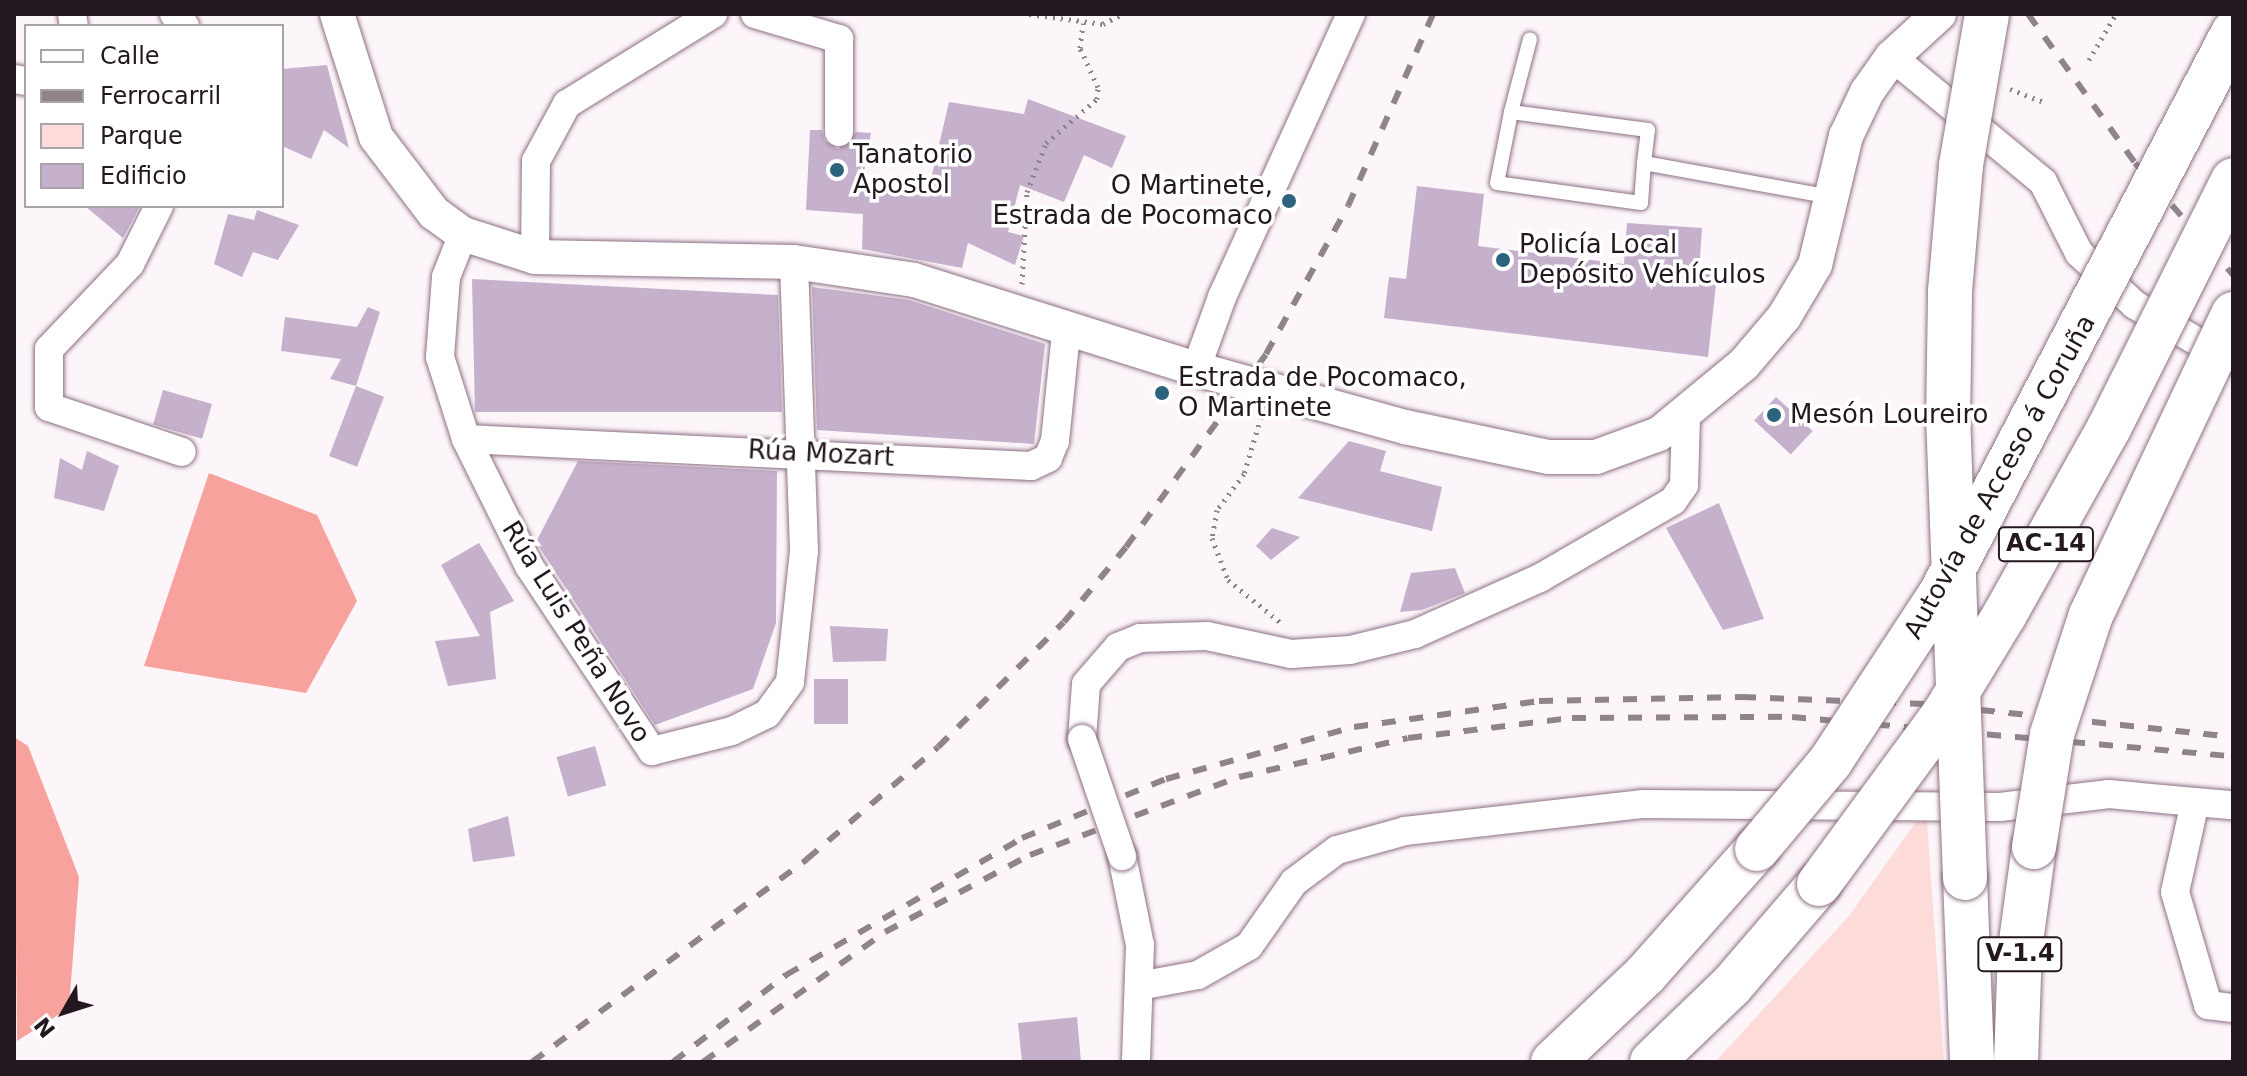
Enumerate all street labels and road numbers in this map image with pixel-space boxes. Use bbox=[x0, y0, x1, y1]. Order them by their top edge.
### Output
street label: Autovía de Acceso á Coruña bbox=[1898, 310, 2102, 644]
street label: Rúa Mozart bbox=[747, 435, 895, 473]
street label: Rúa Luis Peña Novo bbox=[495, 516, 657, 748]
road number: AC-14 bbox=[1996, 524, 2096, 564]
road number: V-1.4 bbox=[1976, 934, 2064, 974]

